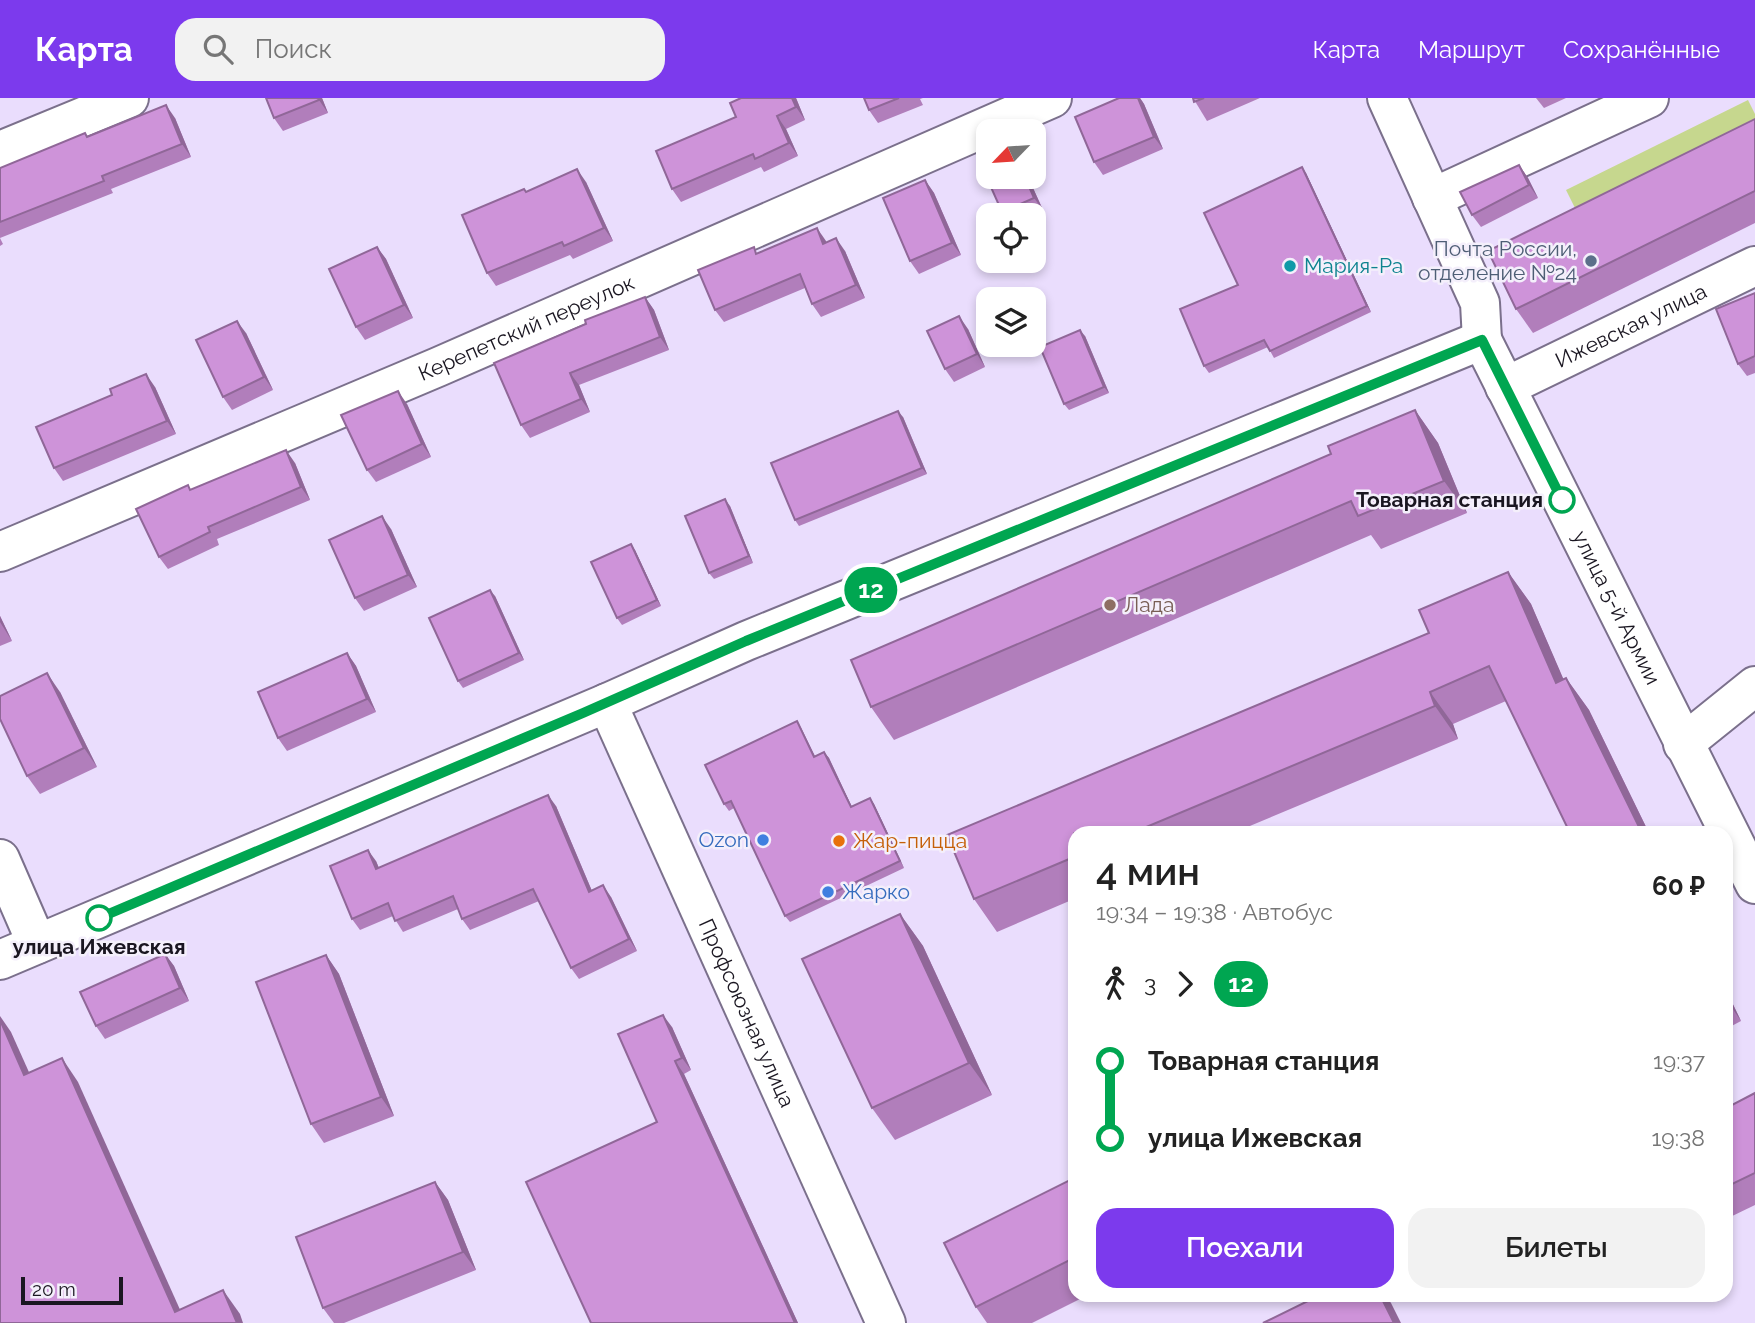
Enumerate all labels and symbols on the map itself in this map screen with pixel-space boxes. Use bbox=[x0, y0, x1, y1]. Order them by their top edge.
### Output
north arrow bbox=[976, 119, 1046, 189]
place label: Почта России, отделение №24 bbox=[1418, 236, 1577, 285]
place label: Мария-Ра bbox=[1304, 253, 1403, 278]
marker: Почта России, отделение №24 bbox=[1583, 253, 1599, 269]
marker: Мария-Ра bbox=[1282, 258, 1298, 274]
street label: Керепетский переулок bbox=[414, 269, 638, 386]
street label: Ижевская улица bbox=[1551, 278, 1711, 373]
place label: Товарная cтанция bbox=[1356, 487, 1543, 512]
marker: Товарная cтанция bbox=[1549, 487, 1575, 513]
street label: улица 5-й Армии bbox=[1568, 526, 1666, 689]
line badge: 12 bbox=[840, 567, 903, 613]
place label: Лада bbox=[1124, 592, 1174, 617]
marker: Лада bbox=[1102, 597, 1118, 613]
place label: Ozon bbox=[698, 827, 749, 852]
place label: Жар-пицца bbox=[853, 828, 967, 853]
marker: Ozon bbox=[755, 832, 771, 848]
marker: Жар-пицца bbox=[831, 833, 847, 849]
place label: Жарко bbox=[842, 879, 910, 904]
marker: Жарко bbox=[820, 884, 836, 900]
marker: улица Ижевская bbox=[86, 905, 112, 931]
street label: Профсоюзная улица bbox=[694, 915, 800, 1111]
place label: улица Ижевская bbox=[13, 934, 185, 959]
scale bar bbox=[21, 1274, 122, 1306]

